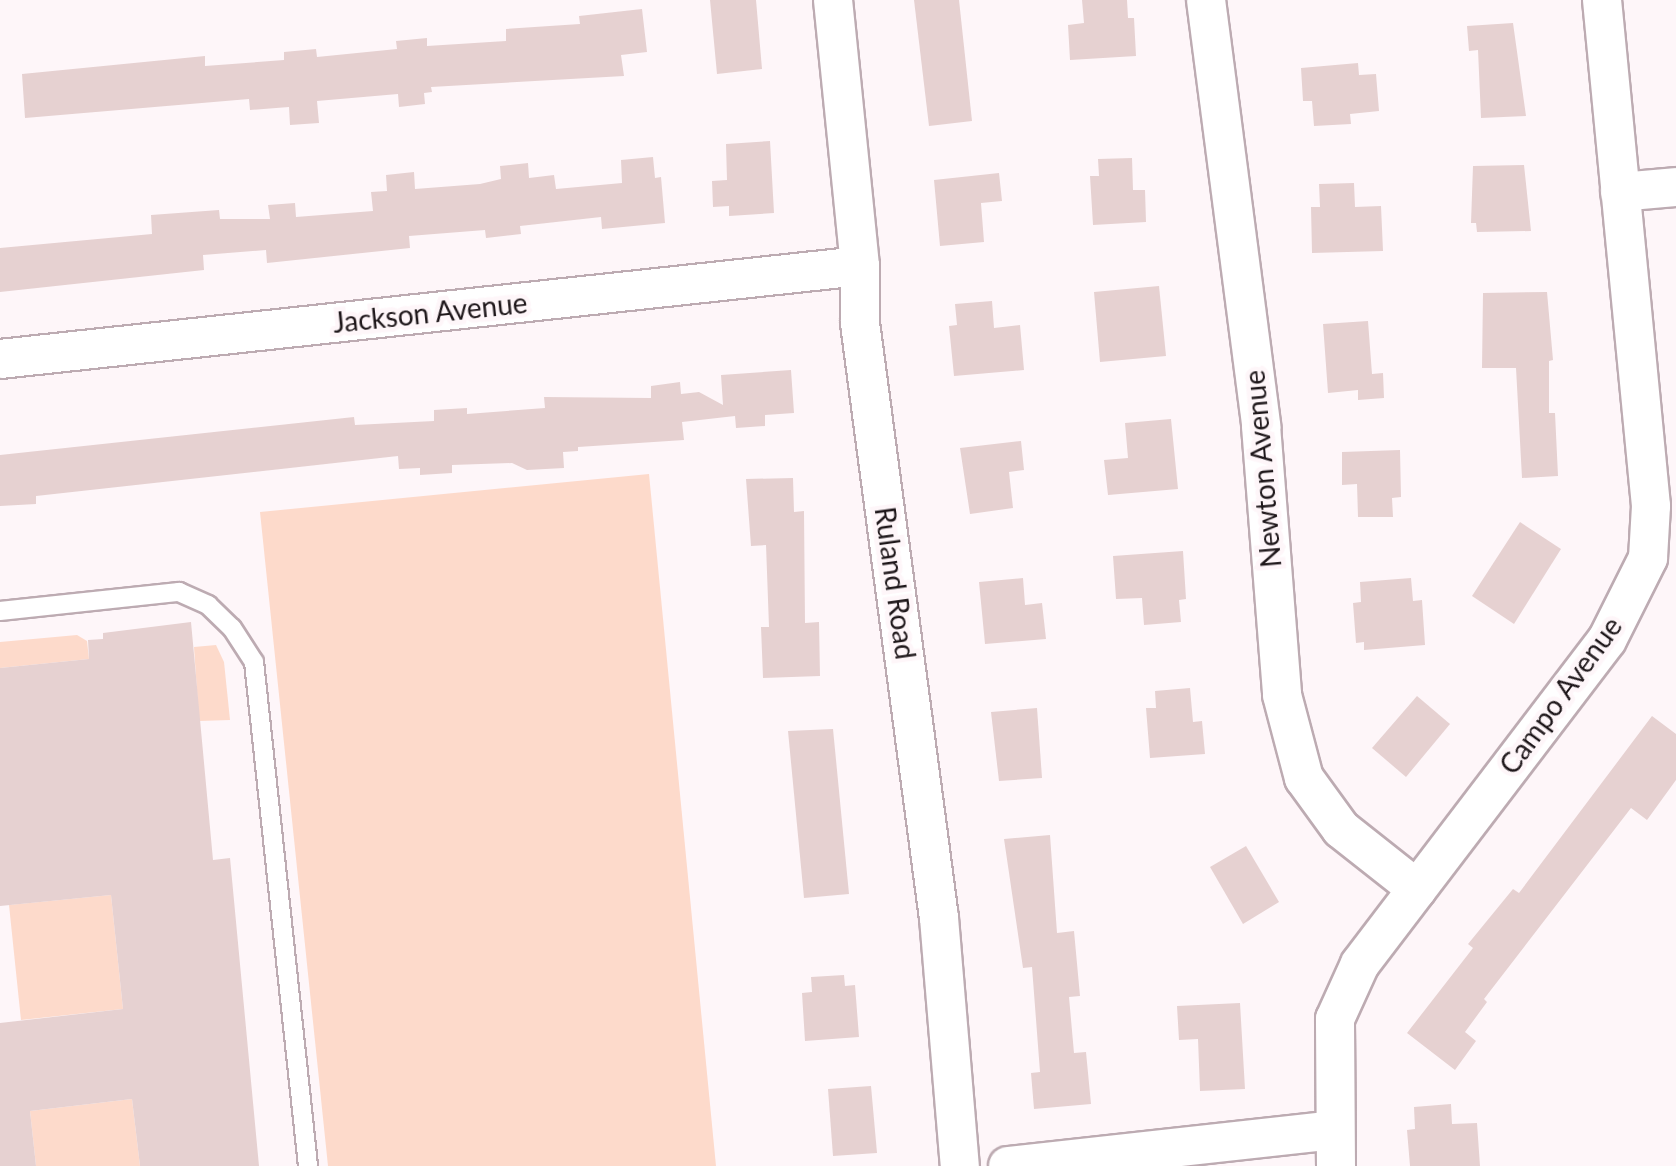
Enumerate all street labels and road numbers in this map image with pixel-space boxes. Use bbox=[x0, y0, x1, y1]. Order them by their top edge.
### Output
street label: Jackson Avenue bbox=[331, 285, 529, 339]
street label: Newton Avenue bbox=[1237, 368, 1287, 570]
street label: Ruland Road bbox=[869, 505, 923, 661]
street label: Campo Avenue bbox=[1491, 609, 1629, 781]

